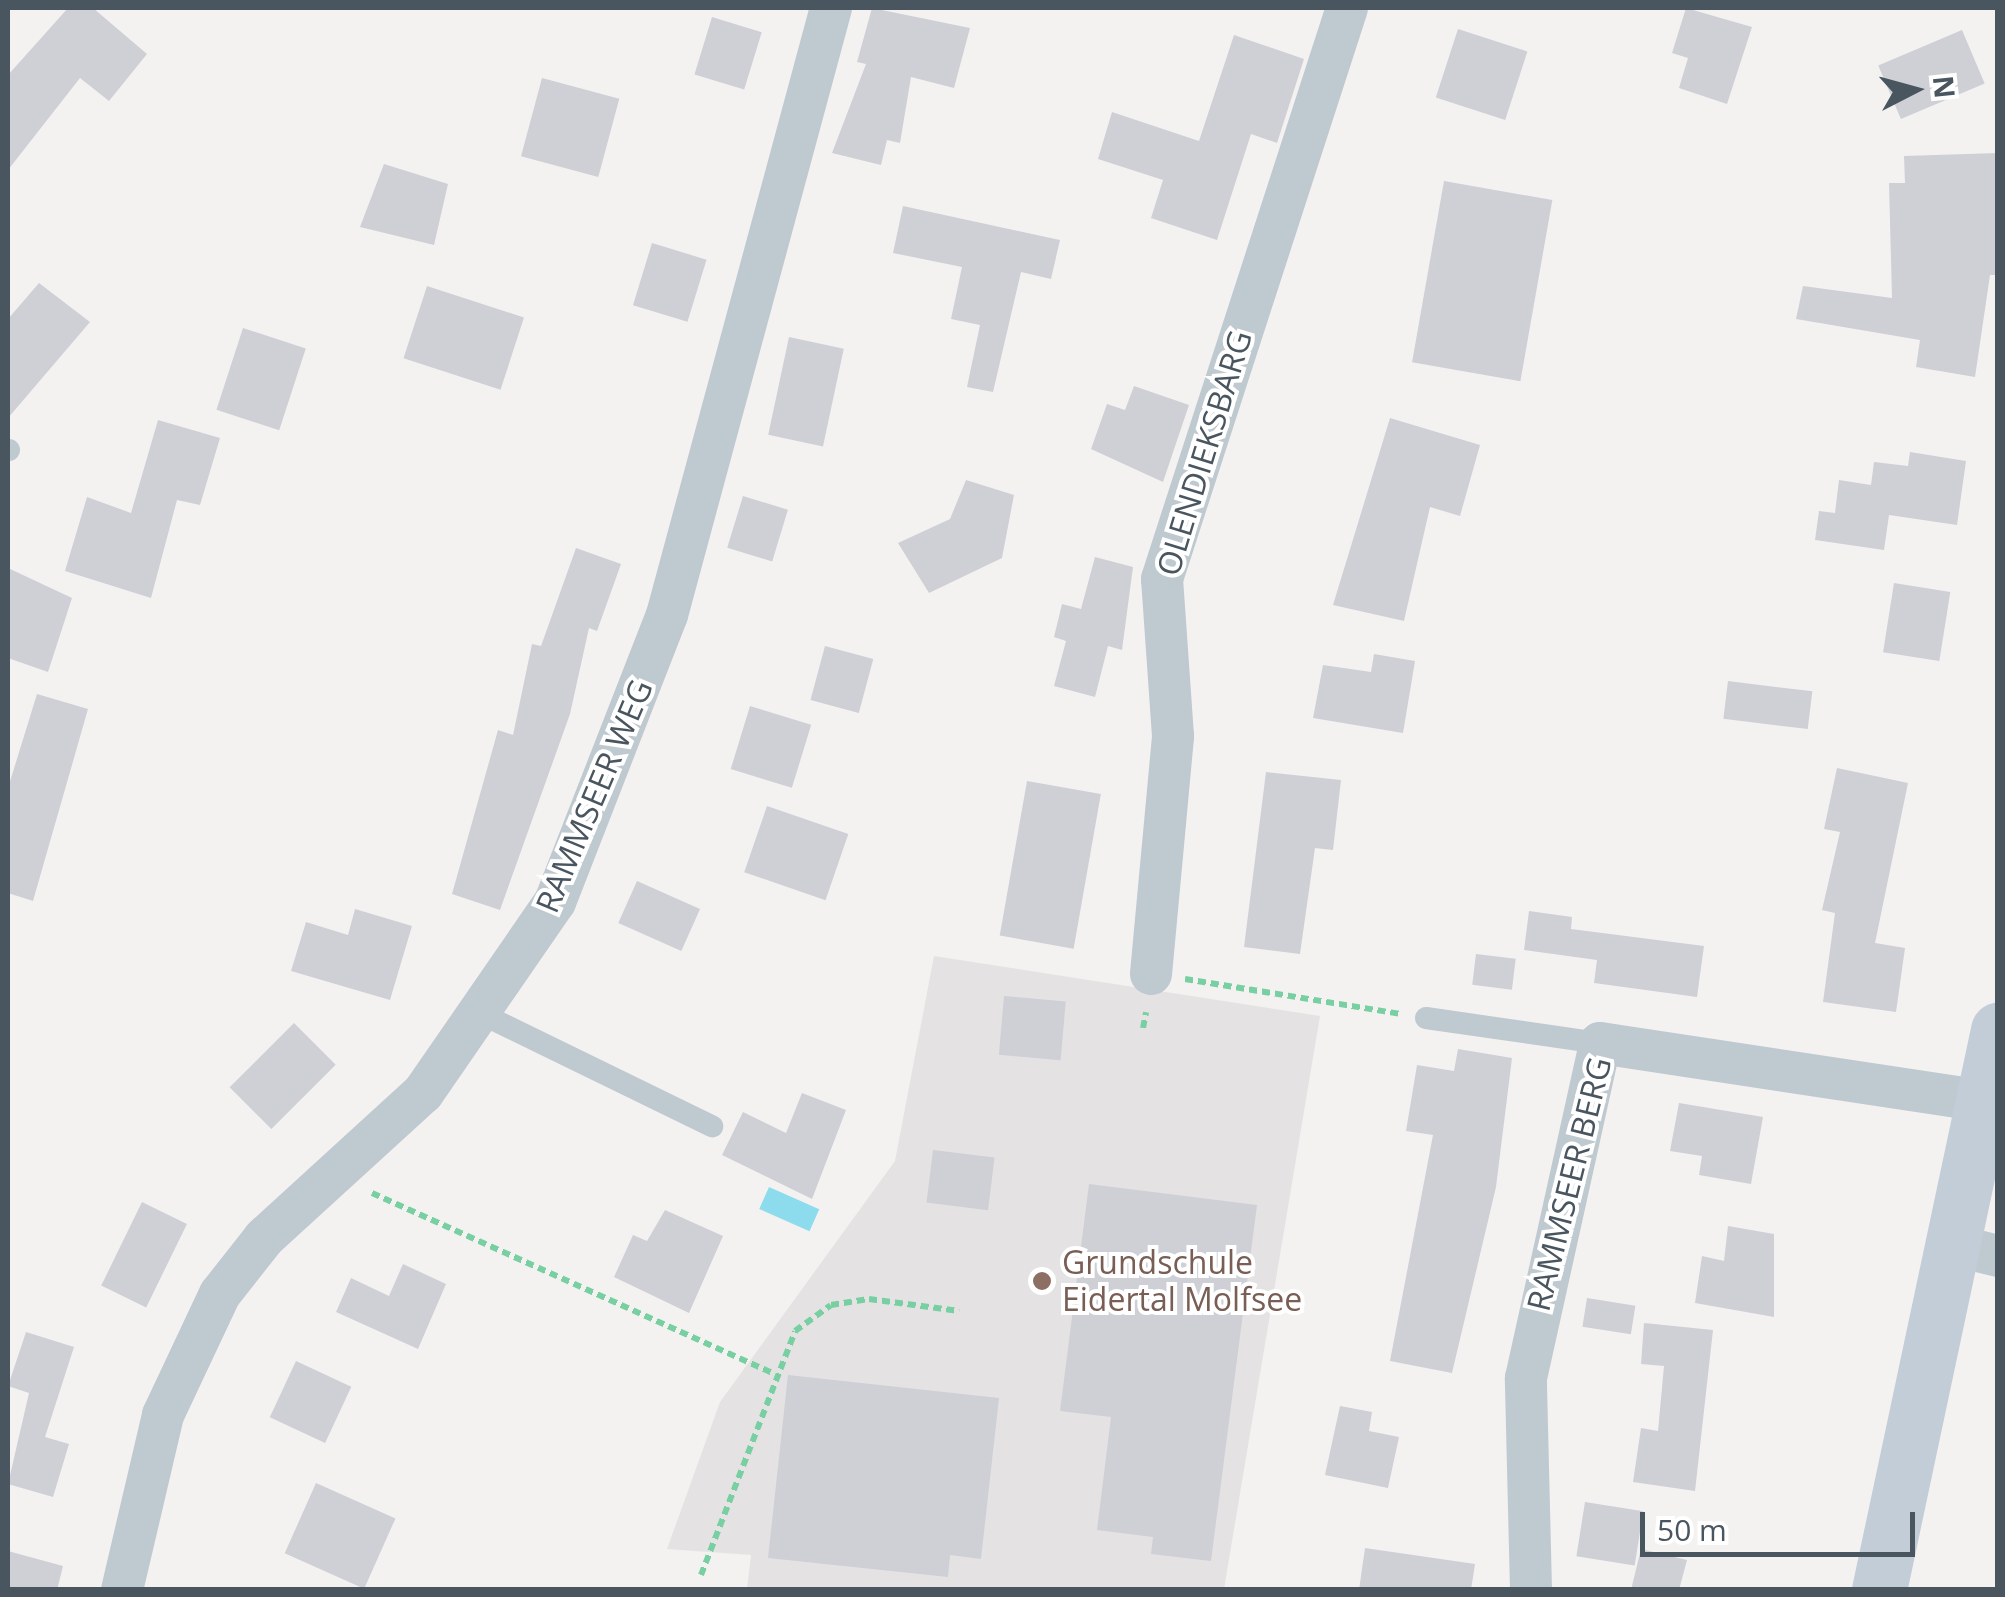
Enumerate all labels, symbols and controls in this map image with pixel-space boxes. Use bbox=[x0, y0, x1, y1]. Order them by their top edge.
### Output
north arrow bbox=[1865, 40, 1965, 140]
text: N bbox=[1925, 74, 1965, 100]
street label: OLENDIEKSBARG bbox=[1148, 326, 1260, 580]
street label: RAMMSEER WEG bbox=[528, 674, 660, 918]
street label: RAMMSEER BERG bbox=[1519, 1053, 1619, 1315]
place label: Grundschule Eidertal Molfsee bbox=[1062, 1244, 1302, 1319]
marker: Grundschule Eidertal Molfsee bbox=[1031, 1270, 1053, 1292]
scale bar bbox=[1645, 1492, 1920, 1554]
text: 50 m bbox=[1657, 1509, 1727, 1550]

